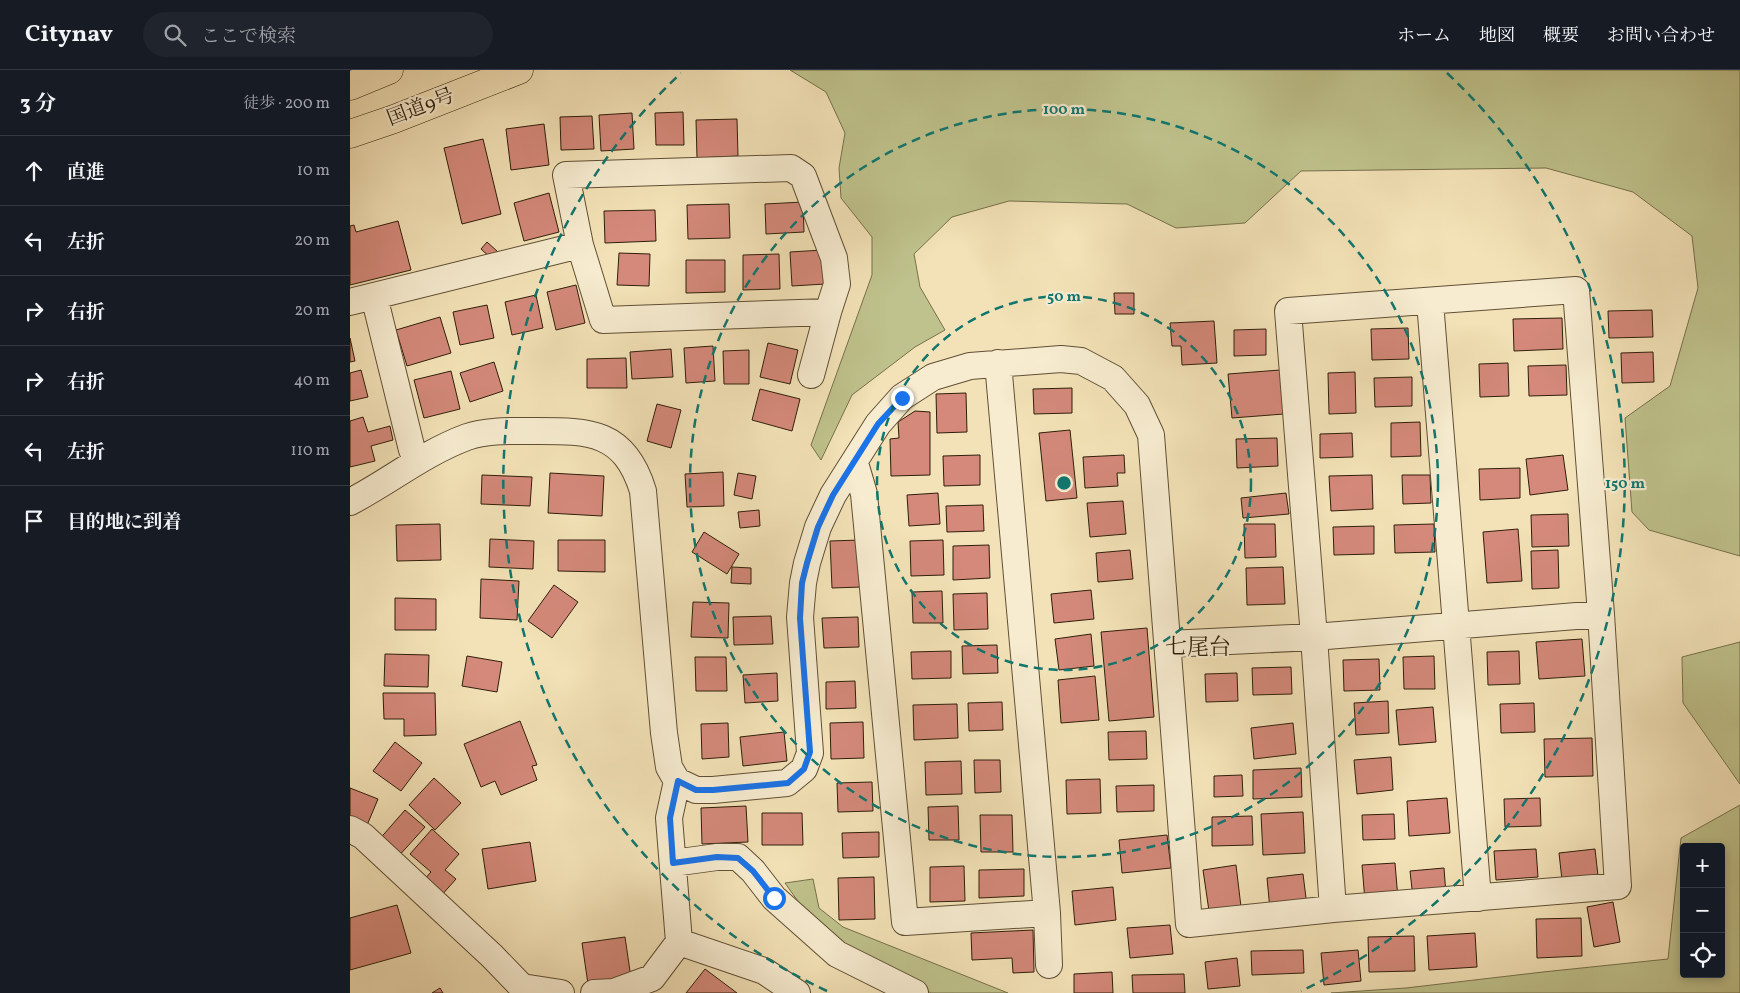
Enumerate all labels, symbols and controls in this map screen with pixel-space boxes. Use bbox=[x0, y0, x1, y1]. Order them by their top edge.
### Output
search box bbox=[143, 12, 493, 57]
text: Citynav bbox=[25, 18, 113, 52]
icon: search bbox=[161, 21, 189, 49]
text: ここで検索 bbox=[201, 24, 296, 50]
text: ホーム bbox=[1397, 24, 1451, 49]
text: 地図 bbox=[1479, 24, 1515, 49]
text: 概要 bbox=[1543, 24, 1579, 49]
text: お問い合わせ bbox=[1607, 24, 1715, 49]
street label: 国道9号 bbox=[383, 82, 459, 134]
text: 3 分 bbox=[20, 90, 56, 119]
text: 徒歩 · 200 m bbox=[243, 93, 330, 115]
text: 100 m bbox=[1043, 100, 1086, 121]
icon: ahead bbox=[20, 157, 48, 185]
text: 直進 bbox=[67, 160, 105, 186]
text: 10 m bbox=[297, 160, 330, 182]
icon: left bbox=[20, 227, 48, 255]
text: 左折 bbox=[67, 230, 105, 256]
text: 20 m bbox=[295, 230, 330, 252]
text: 50 m bbox=[1047, 287, 1081, 308]
icon: right bbox=[20, 297, 48, 325]
text: 右折 bbox=[67, 300, 105, 326]
text: 20 m bbox=[295, 300, 330, 322]
icon: right bbox=[20, 367, 48, 395]
text: 右折 bbox=[67, 370, 105, 396]
text: 40 m bbox=[294, 370, 330, 392]
route end bbox=[891, 387, 914, 410]
icon: left bbox=[20, 437, 48, 465]
text: 左折 bbox=[67, 440, 105, 466]
text: 110 m bbox=[291, 440, 330, 462]
centre of rings bbox=[1055, 474, 1073, 492]
text: 150 m bbox=[1605, 474, 1645, 495]
icon: arrive bbox=[20, 507, 48, 535]
text: 目的地に到着 bbox=[67, 510, 181, 536]
district label: 七尾台 bbox=[1165, 633, 1231, 664]
map controls bbox=[1680, 843, 1725, 978]
button: + bbox=[1680, 843, 1725, 888]
route start bbox=[763, 887, 786, 910]
button: − bbox=[1680, 888, 1725, 933]
button: locate bbox=[1680, 933, 1725, 978]

